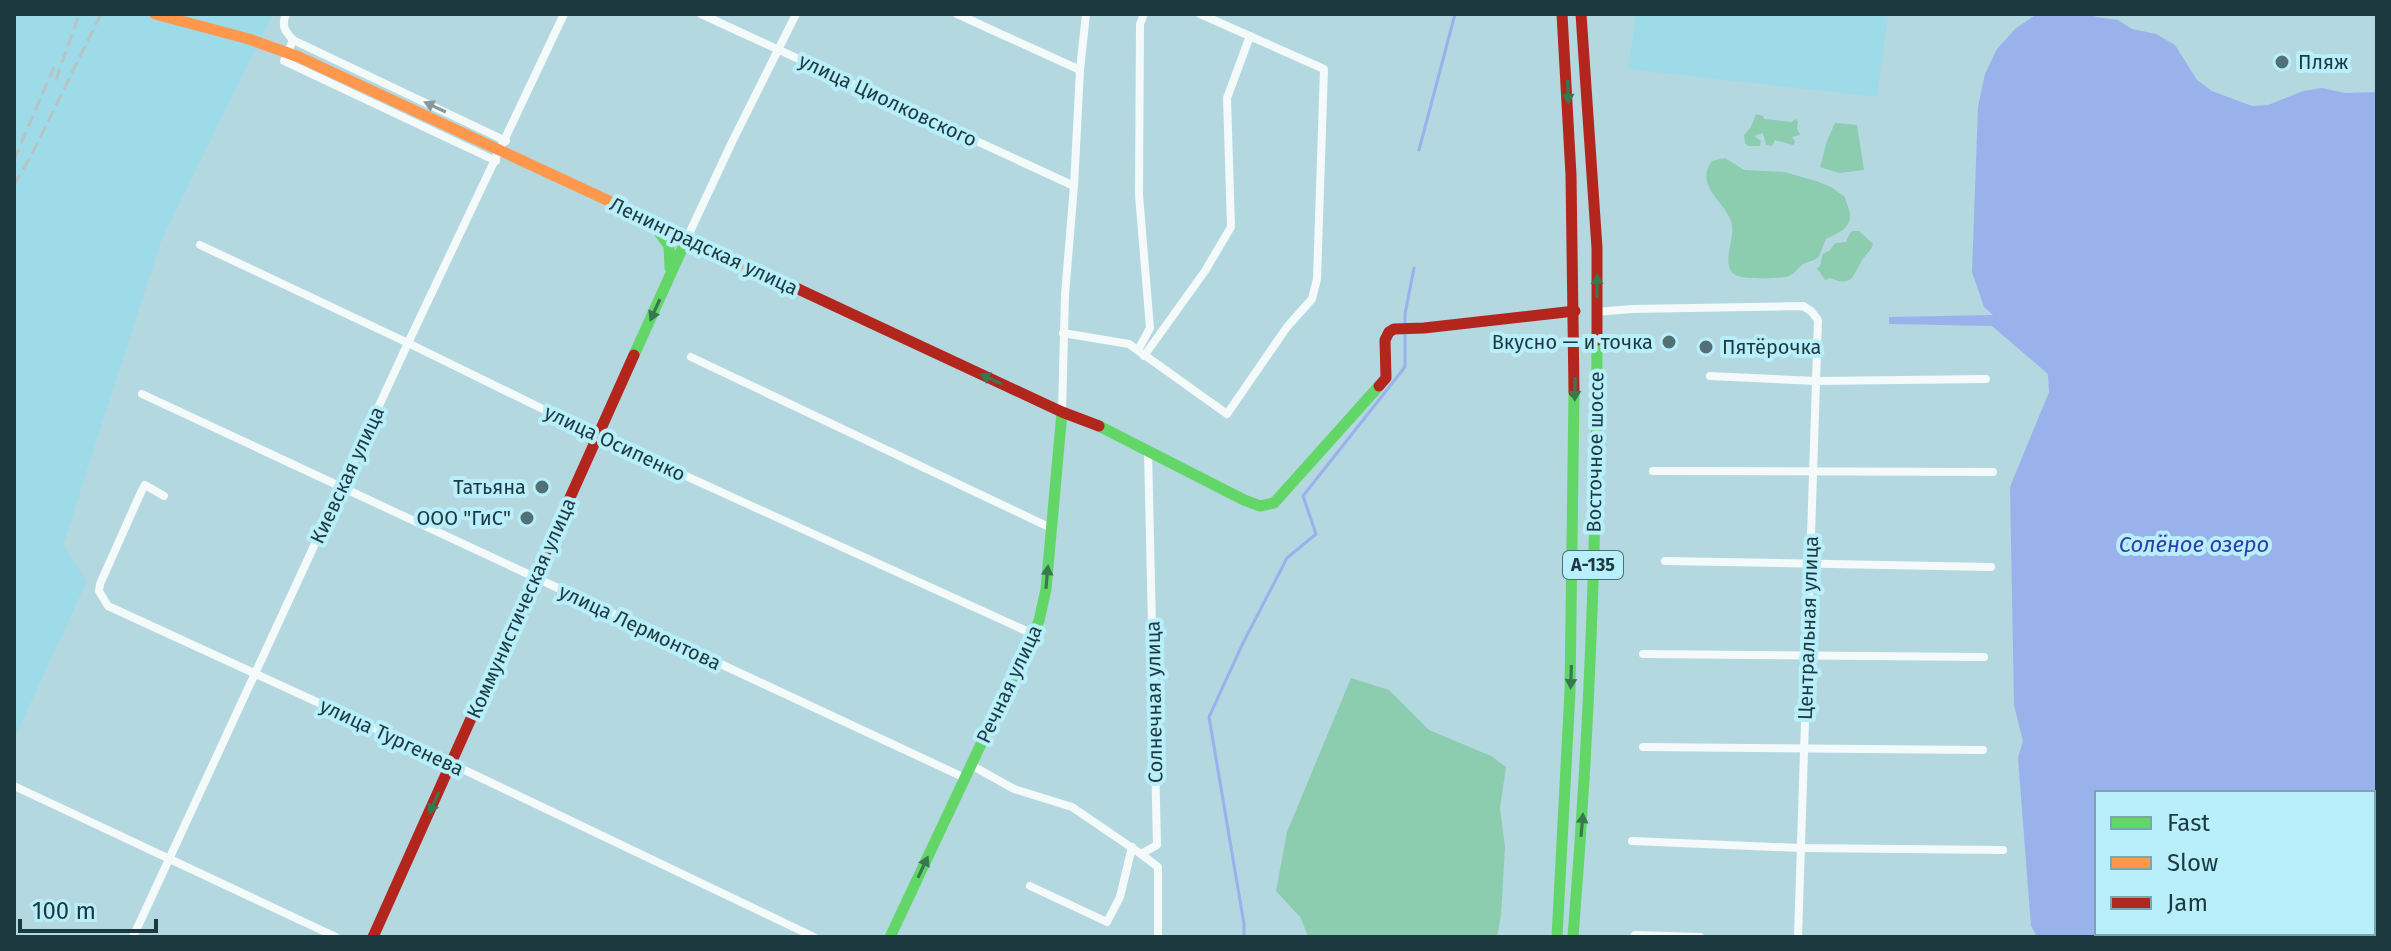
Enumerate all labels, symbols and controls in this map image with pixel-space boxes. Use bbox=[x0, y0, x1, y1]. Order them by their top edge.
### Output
street label: улица Циолковского bbox=[795, 48, 981, 152]
place label: Пляж bbox=[2298, 50, 2348, 74]
marker: Пляж bbox=[2273, 53, 2291, 71]
one-way arrow bbox=[1562, 80, 1575, 105]
one-way arrow bbox=[424, 100, 447, 114]
street label: Ленинградская улица bbox=[606, 192, 802, 300]
one-way arrow bbox=[1591, 273, 1603, 298]
one-way arrow bbox=[648, 298, 662, 321]
place label: Вкусно — и точка bbox=[1492, 330, 1653, 354]
marker: Вкусно — и точка bbox=[1660, 333, 1678, 351]
place label: Пятёрочка bbox=[1722, 335, 1822, 359]
marker: Пятёрочка bbox=[1697, 338, 1715, 356]
street label: Восточное шоссе bbox=[1582, 371, 1608, 533]
one-way arrow bbox=[980, 372, 1003, 386]
one-way arrow bbox=[1569, 377, 1581, 402]
street label: улица Осипенко bbox=[541, 400, 689, 486]
street label: Киевская улица bbox=[305, 403, 389, 547]
place label: Татьяна bbox=[453, 475, 526, 499]
marker: Татьяна bbox=[533, 478, 551, 496]
street label: Коммунистическая улица bbox=[461, 494, 581, 722]
place label: ООО "ГиС" bbox=[416, 506, 511, 530]
marker: ООО "ГиС" bbox=[518, 509, 536, 527]
water label: Солёное озеро bbox=[2119, 531, 2269, 558]
street label: Центральная улица bbox=[1793, 536, 1823, 720]
road number: А-135 bbox=[1563, 551, 1623, 579]
one-way arrow bbox=[1041, 564, 1054, 589]
street label: улица Лермонтова bbox=[555, 579, 725, 675]
street label: Речная улица bbox=[971, 621, 1047, 747]
street label: Солнечная улица bbox=[1141, 621, 1167, 783]
one-way arrow bbox=[1565, 665, 1578, 690]
street label: улица Тургенева bbox=[316, 693, 468, 781]
one-way arrow bbox=[427, 791, 441, 814]
legend bbox=[2095, 791, 2375, 935]
text: Fast bbox=[2167, 809, 2210, 837]
one-way arrow bbox=[1576, 812, 1589, 837]
text: Slow bbox=[2167, 849, 2218, 877]
one-way arrow bbox=[916, 855, 930, 878]
scale bar bbox=[20, 883, 156, 933]
text: Jam bbox=[2167, 889, 2208, 917]
text: 100 m bbox=[32, 897, 96, 925]

